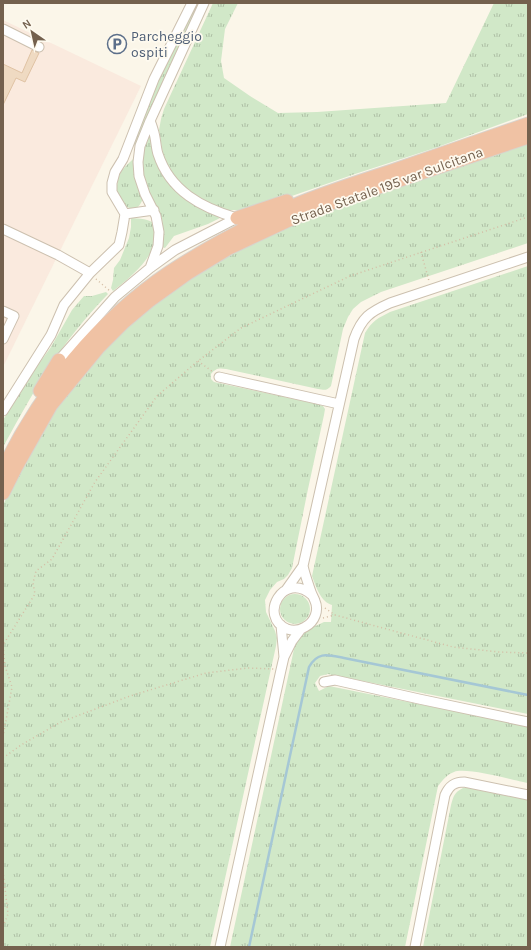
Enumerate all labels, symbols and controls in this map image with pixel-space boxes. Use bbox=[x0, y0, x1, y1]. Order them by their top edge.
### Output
north arrow bbox=[12, 12, 52, 52]
text: N bbox=[20, 17, 34, 32]
place label: Parcheggio ospiti bbox=[131, 28, 202, 61]
parking icon: Parcheggio ospiti bbox=[106, 33, 128, 55]
street label: Strada Statale 195 var Sulcitana bbox=[289, 143, 485, 229]

